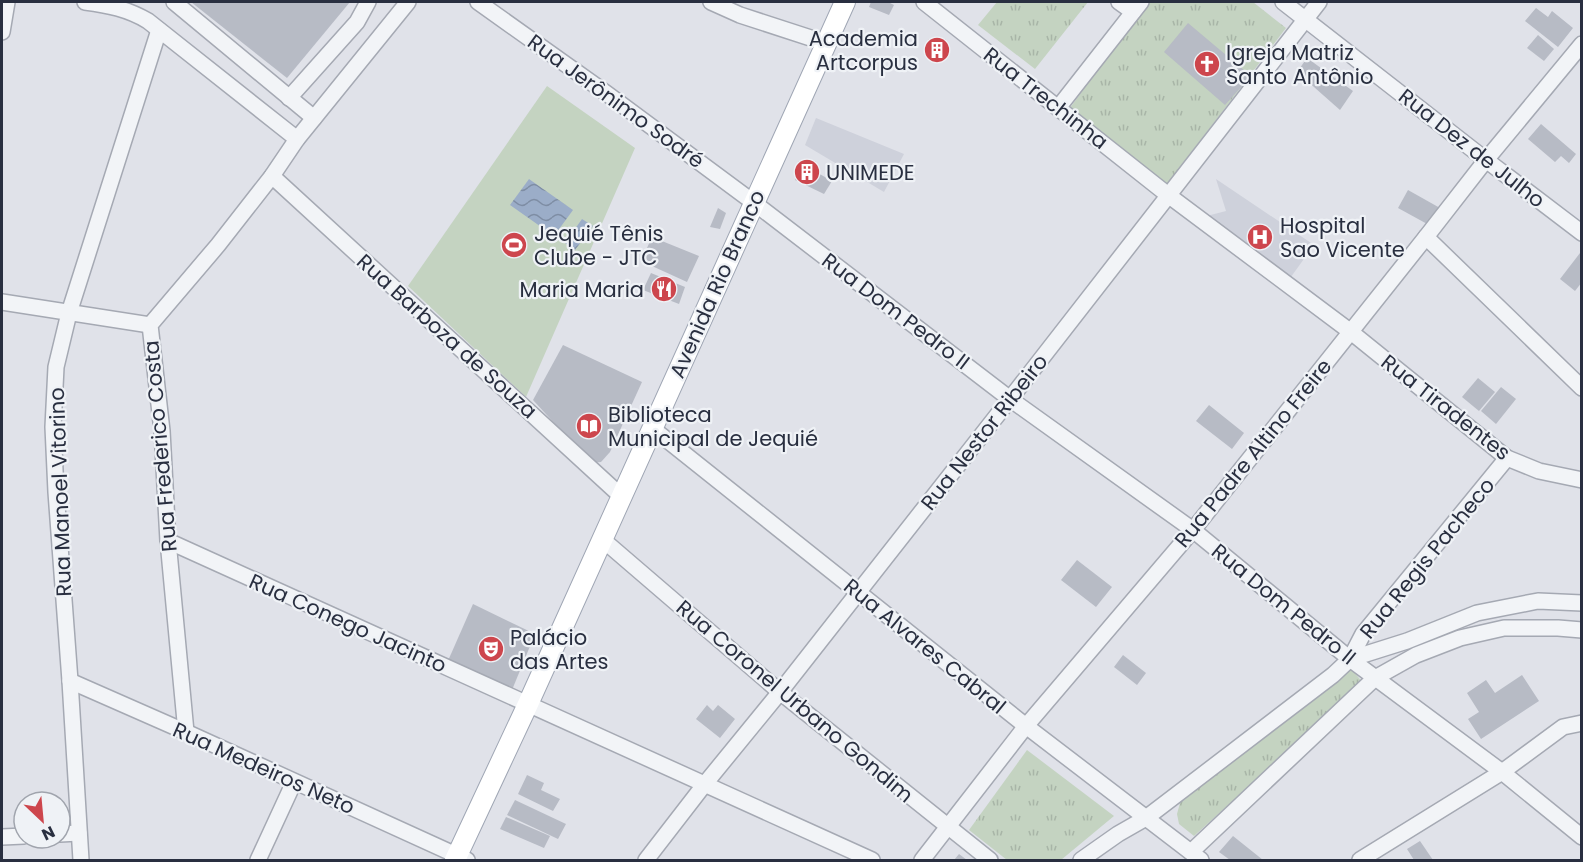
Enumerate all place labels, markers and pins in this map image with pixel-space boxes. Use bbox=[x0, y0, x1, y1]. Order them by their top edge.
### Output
place label: Academia Artcorpus bbox=[809, 24, 918, 77]
building icon: Academia Artcorpus bbox=[922, 35, 952, 65]
place label: Igreja Matriz Santo Antônio bbox=[1226, 38, 1373, 91]
church icon: Igreja Matriz Santo Antônio bbox=[1192, 49, 1222, 79]
building icon: UNIMEDE bbox=[792, 157, 822, 187]
place label: UNIMEDE bbox=[826, 158, 915, 187]
place label: Hospital Sao Vicente bbox=[1280, 211, 1405, 264]
place label: Jequié Tênis Clube - JTC bbox=[534, 219, 664, 272]
hospital icon: Hospital Sao Vicente bbox=[1245, 222, 1275, 252]
sports icon: Jequié Tênis Clube - JTC bbox=[499, 230, 529, 260]
restaurant icon: Maria Maria bbox=[649, 274, 679, 304]
place label: Maria Maria bbox=[519, 275, 644, 304]
place label: Biblioteca Municipal de Jequié bbox=[608, 400, 818, 453]
library icon: Biblioteca Municipal de Jequié bbox=[574, 411, 604, 441]
place label: Palácio das Artes bbox=[510, 623, 609, 676]
theatre icon: Palácio das Artes bbox=[476, 634, 506, 664]

